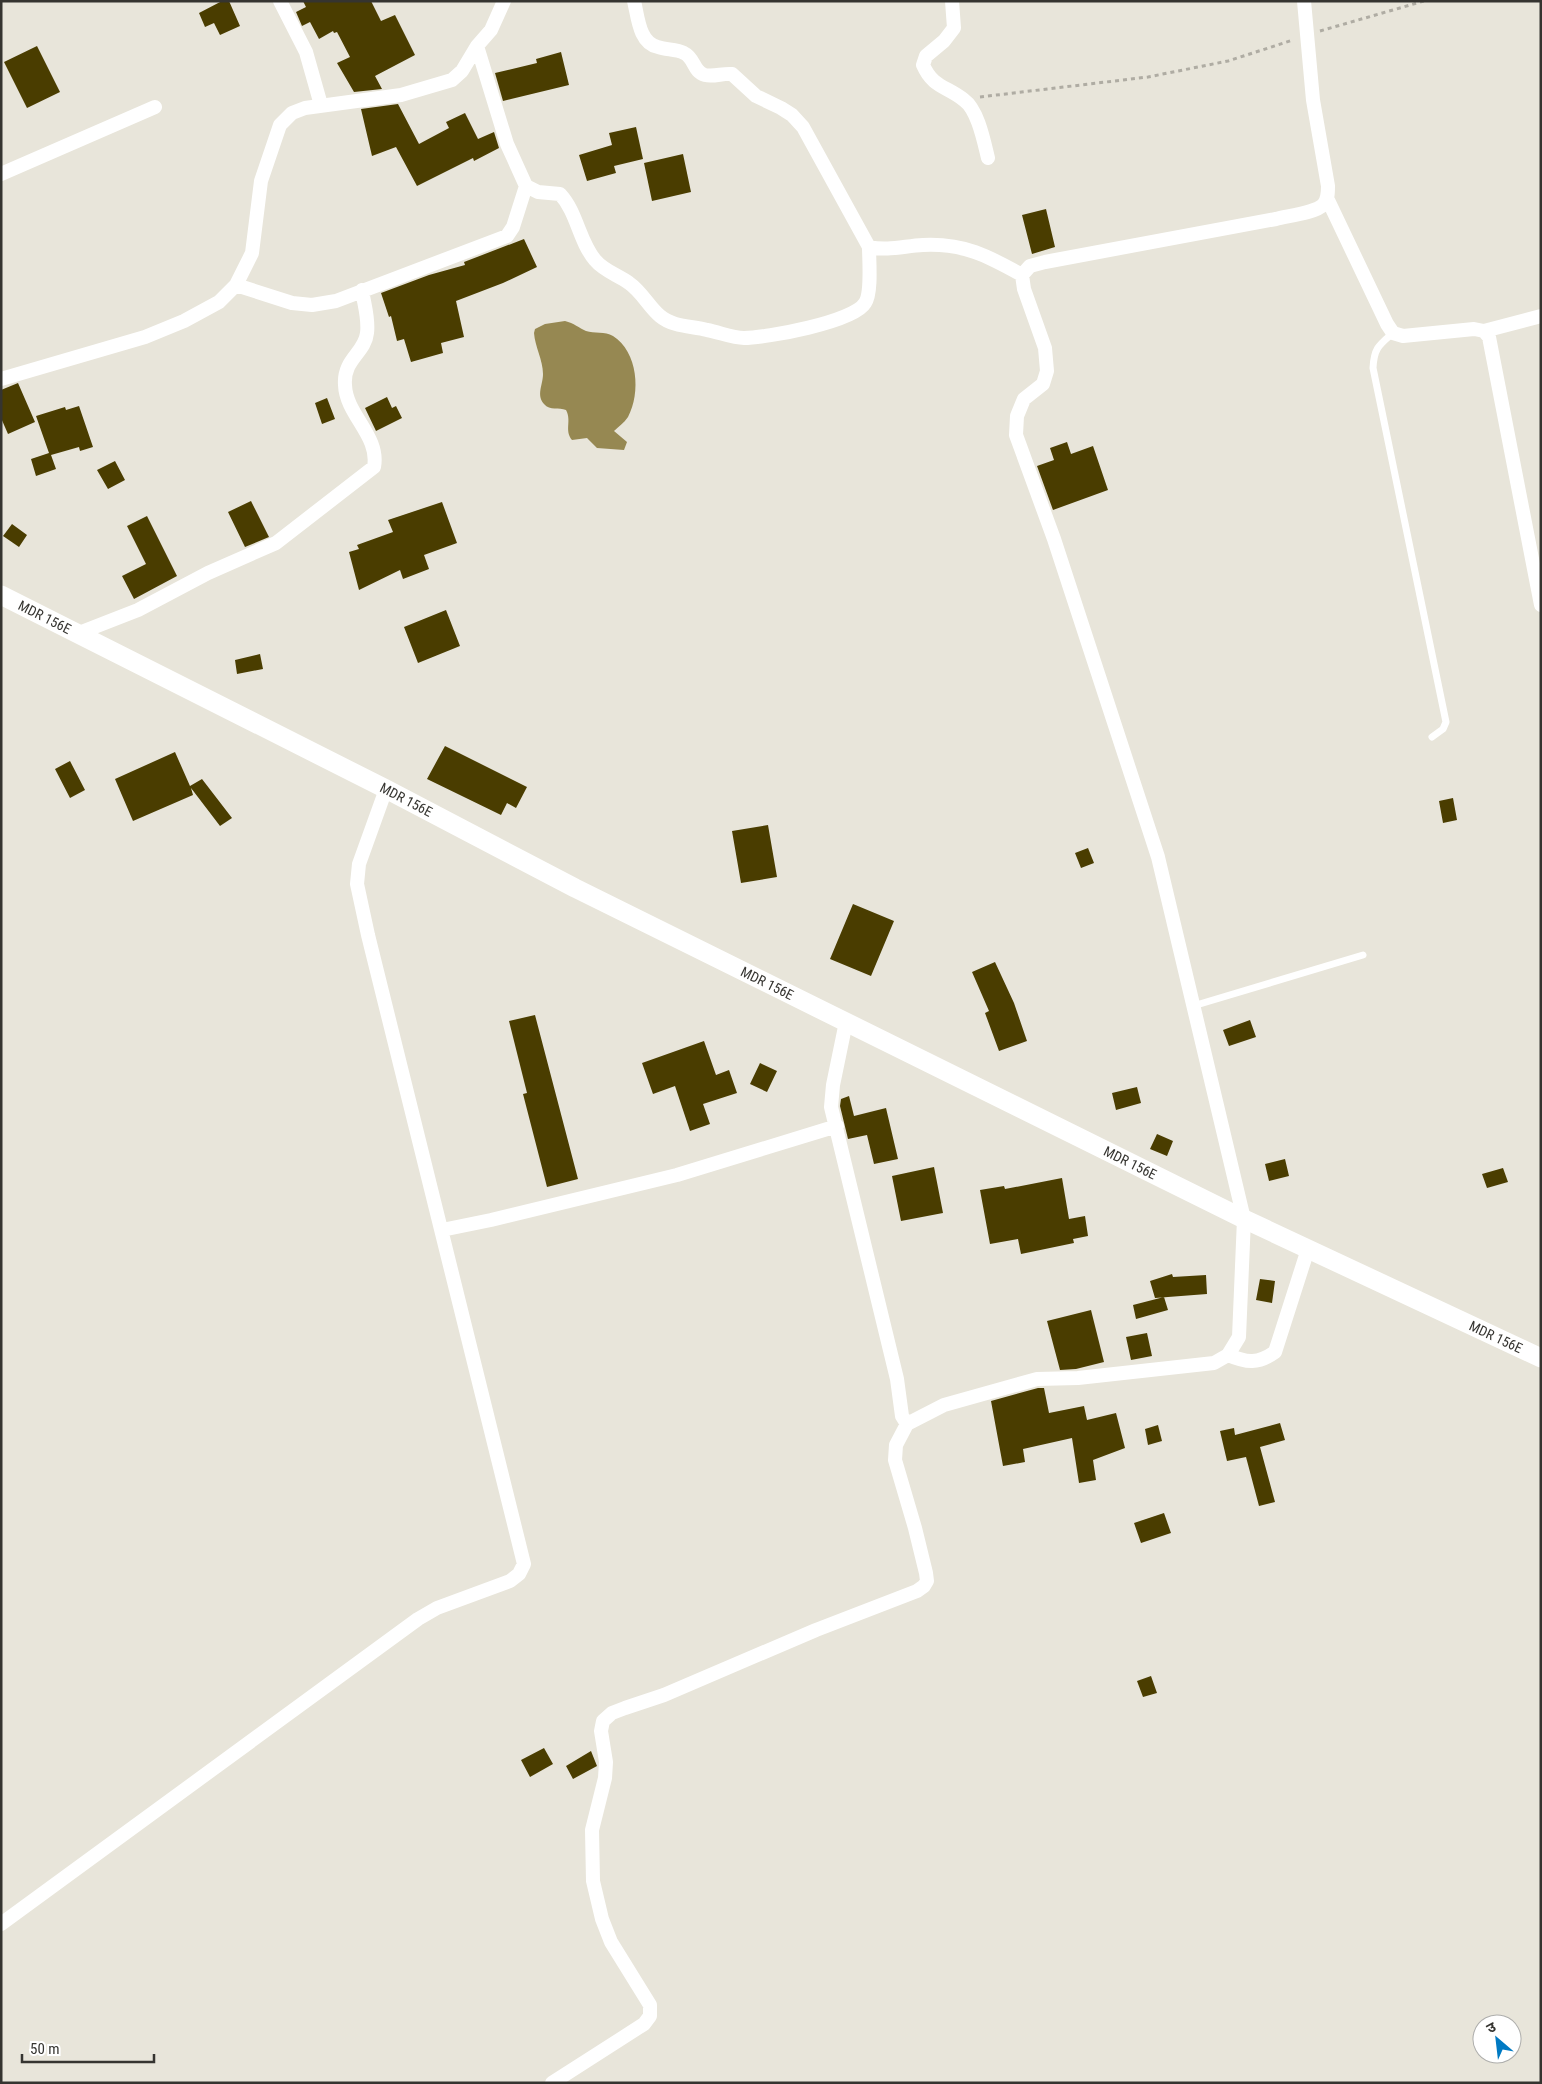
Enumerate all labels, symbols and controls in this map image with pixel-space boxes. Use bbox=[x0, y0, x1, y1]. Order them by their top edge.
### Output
street label: MDR 156E bbox=[16, 597, 74, 637]
street label: MDR 156E bbox=[377, 779, 435, 820]
street label: MDR 156E bbox=[738, 963, 796, 1003]
street label: MDR 156E bbox=[1101, 1143, 1159, 1183]
street label: MDR 156E bbox=[1467, 1318, 1525, 1356]
north arrow bbox=[1472, 2014, 1522, 2064]
text: उ bbox=[1484, 2018, 1499, 2037]
scale bar bbox=[22, 2032, 155, 2064]
text: 50 m bbox=[30, 2040, 60, 2058]

